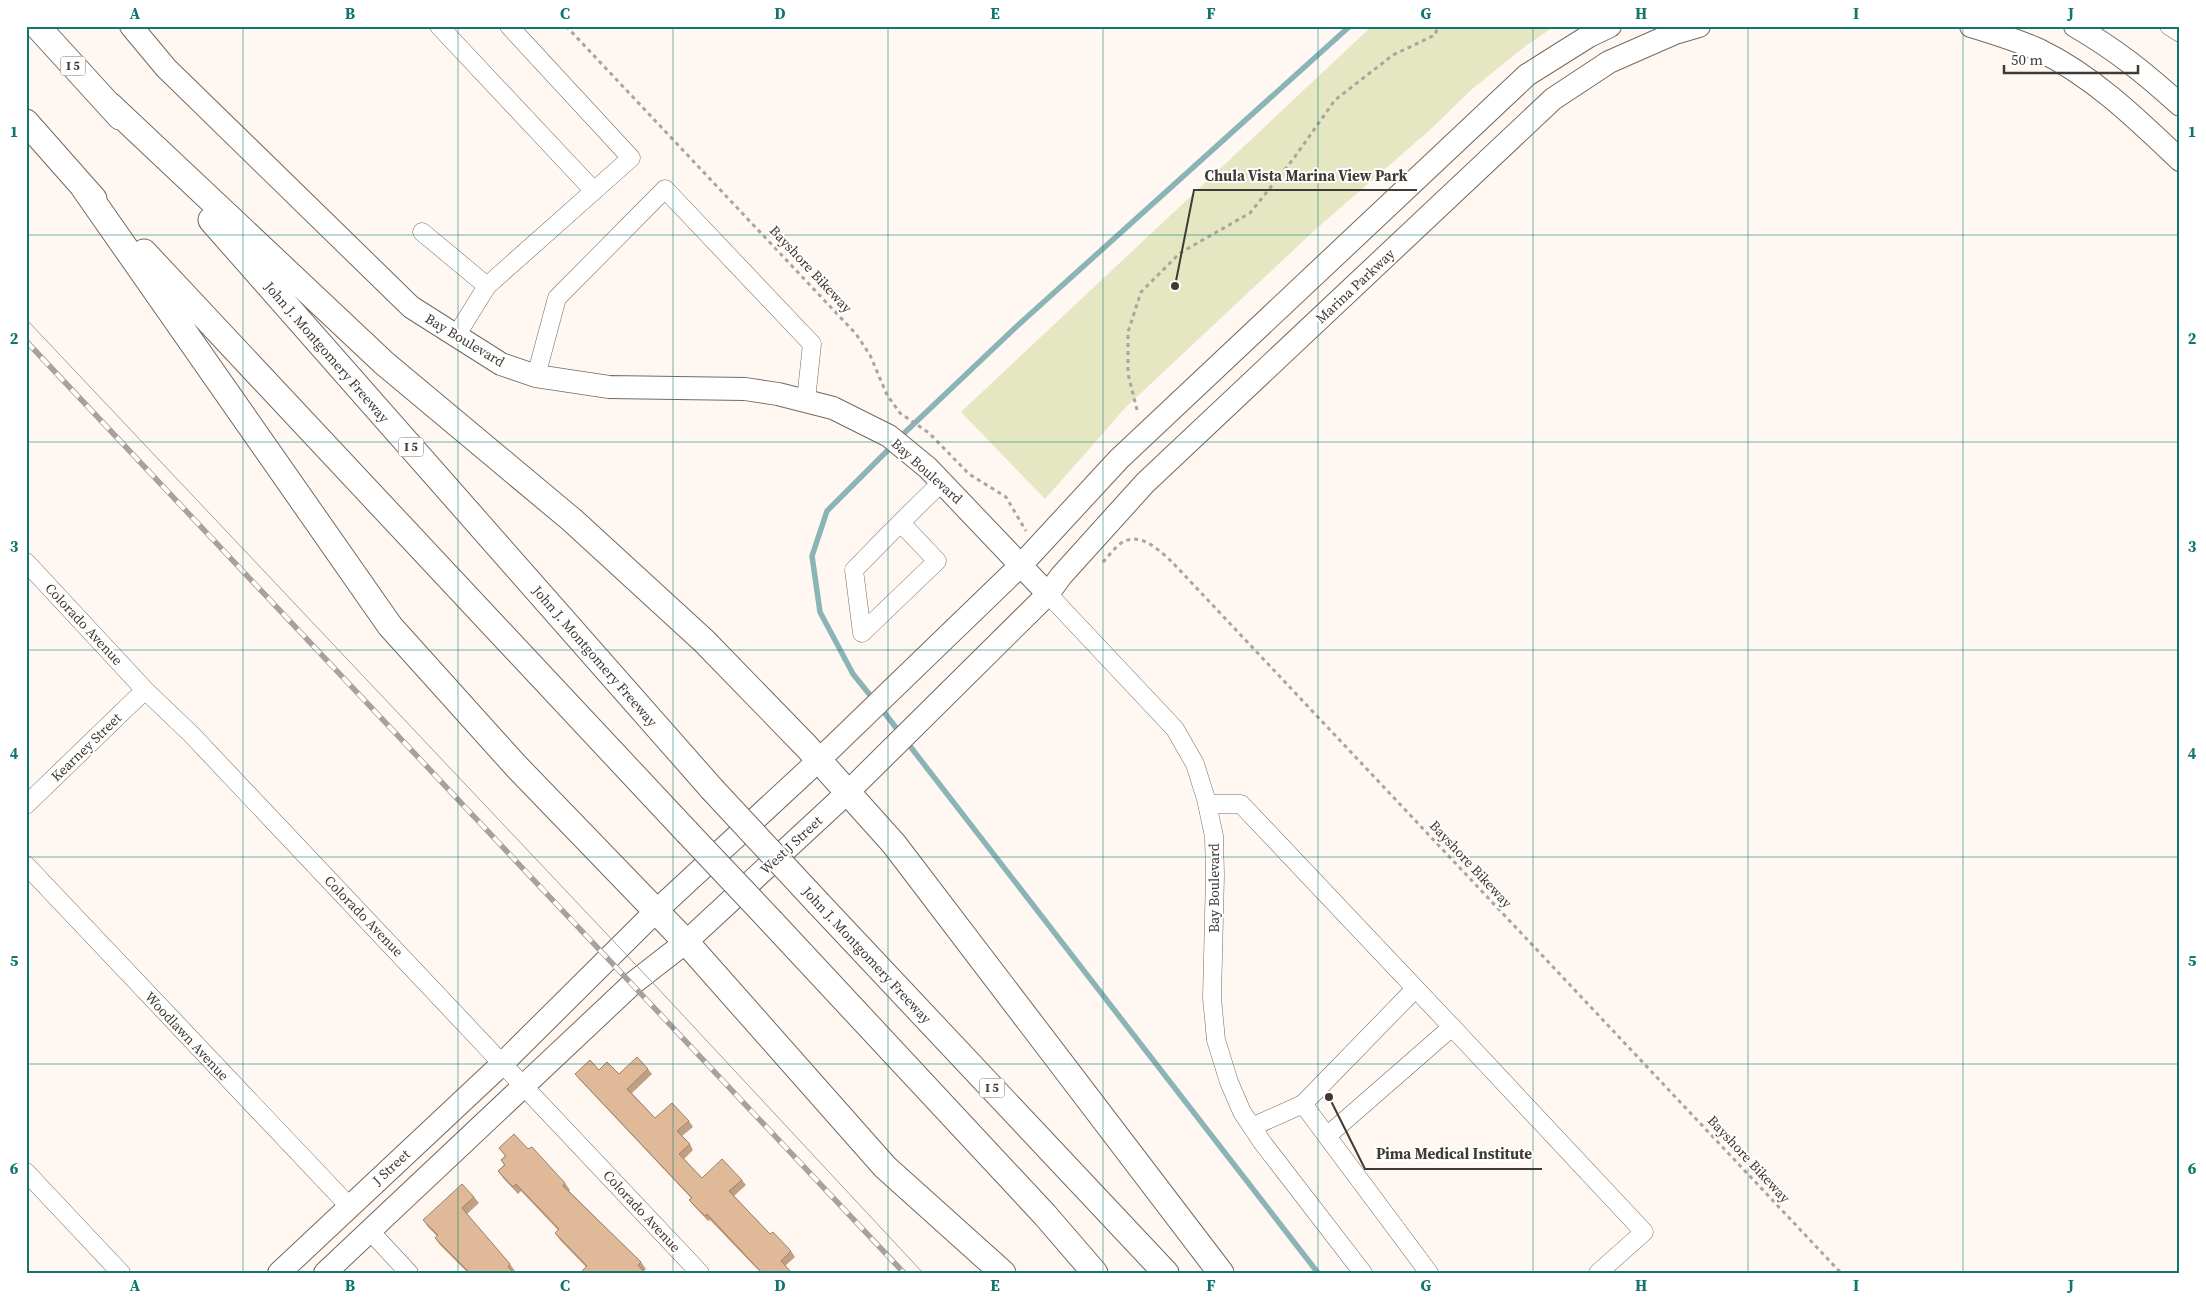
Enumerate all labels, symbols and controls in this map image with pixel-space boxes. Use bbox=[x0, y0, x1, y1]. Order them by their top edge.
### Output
text: A bbox=[130, 2, 141, 24]
text: B bbox=[345, 2, 356, 24]
text: C bbox=[560, 2, 570, 24]
text: D bbox=[774, 2, 786, 24]
text: E bbox=[990, 2, 1000, 24]
text: F bbox=[1206, 2, 1216, 24]
text: G bbox=[1421, 2, 1432, 24]
text: H bbox=[1635, 2, 1647, 24]
text: I bbox=[1853, 2, 1859, 24]
text: J bbox=[2067, 2, 2074, 24]
scale bar bbox=[2004, 42, 2137, 74]
text: 50 m bbox=[2011, 49, 2043, 70]
road number: I 5 bbox=[60, 56, 86, 76]
text: 1 bbox=[10, 120, 18, 142]
text: 1 bbox=[2188, 120, 2196, 142]
callout: Chula Vista Marina View Park bbox=[1194, 160, 1417, 190]
text: Chula Vista Marina View Park bbox=[1205, 165, 1407, 186]
street label: Bayshore Bikeway bbox=[765, 221, 857, 318]
street label: Marina Parkway bbox=[1311, 243, 1400, 328]
street label: John J. Montgomery Freeway bbox=[259, 276, 394, 428]
street label: Bay Boulevard bbox=[421, 308, 509, 372]
text: 2 bbox=[10, 327, 19, 349]
text: 2 bbox=[2188, 327, 2197, 349]
street label: Bay Boulevard bbox=[887, 434, 967, 508]
road number: I 5 bbox=[398, 438, 424, 457]
text: 3 bbox=[10, 535, 19, 557]
text: 3 bbox=[2188, 535, 2197, 557]
street label: Colorado Avenue bbox=[41, 578, 127, 670]
street label: John J. Montgomery Freeway bbox=[527, 580, 662, 732]
street label: Kearney Street bbox=[46, 708, 126, 786]
text: 4 bbox=[10, 742, 19, 764]
text: 4 bbox=[2188, 742, 2197, 764]
street label: West J Street bbox=[756, 811, 827, 879]
street label: Bayshore Bikeway bbox=[1425, 816, 1517, 913]
street label: Bay Boulevard bbox=[1204, 843, 1224, 933]
street label: Colorado Avenue bbox=[320, 871, 408, 961]
street label: John J. Montgomery Freeway bbox=[797, 881, 937, 1029]
text: 5 bbox=[10, 949, 19, 971]
text: 5 bbox=[2188, 949, 2197, 971]
street label: Woodlawn Avenue bbox=[140, 987, 234, 1085]
road number: I 5 bbox=[980, 1078, 1004, 1098]
street label: Bayshore Bikeway bbox=[1703, 1111, 1795, 1208]
callout: Pima Medical Institute bbox=[1365, 1139, 1542, 1169]
text: Pima Medical Institute bbox=[1376, 1143, 1532, 1164]
street label: J Street bbox=[367, 1144, 414, 1190]
text: 6 bbox=[10, 1157, 19, 1179]
text: 6 bbox=[2188, 1157, 2197, 1179]
street label: Colorado Avenue bbox=[599, 1165, 685, 1257]
text: A bbox=[130, 1274, 141, 1296]
text: B bbox=[345, 1274, 356, 1296]
text: C bbox=[560, 1274, 570, 1296]
text: D bbox=[774, 1274, 786, 1296]
text: E bbox=[990, 1274, 1000, 1296]
text: F bbox=[1206, 1274, 1216, 1296]
text: G bbox=[1421, 1274, 1432, 1296]
text: H bbox=[1635, 1274, 1647, 1296]
text: I bbox=[1853, 1274, 1859, 1296]
text: J bbox=[2067, 1274, 2074, 1296]

